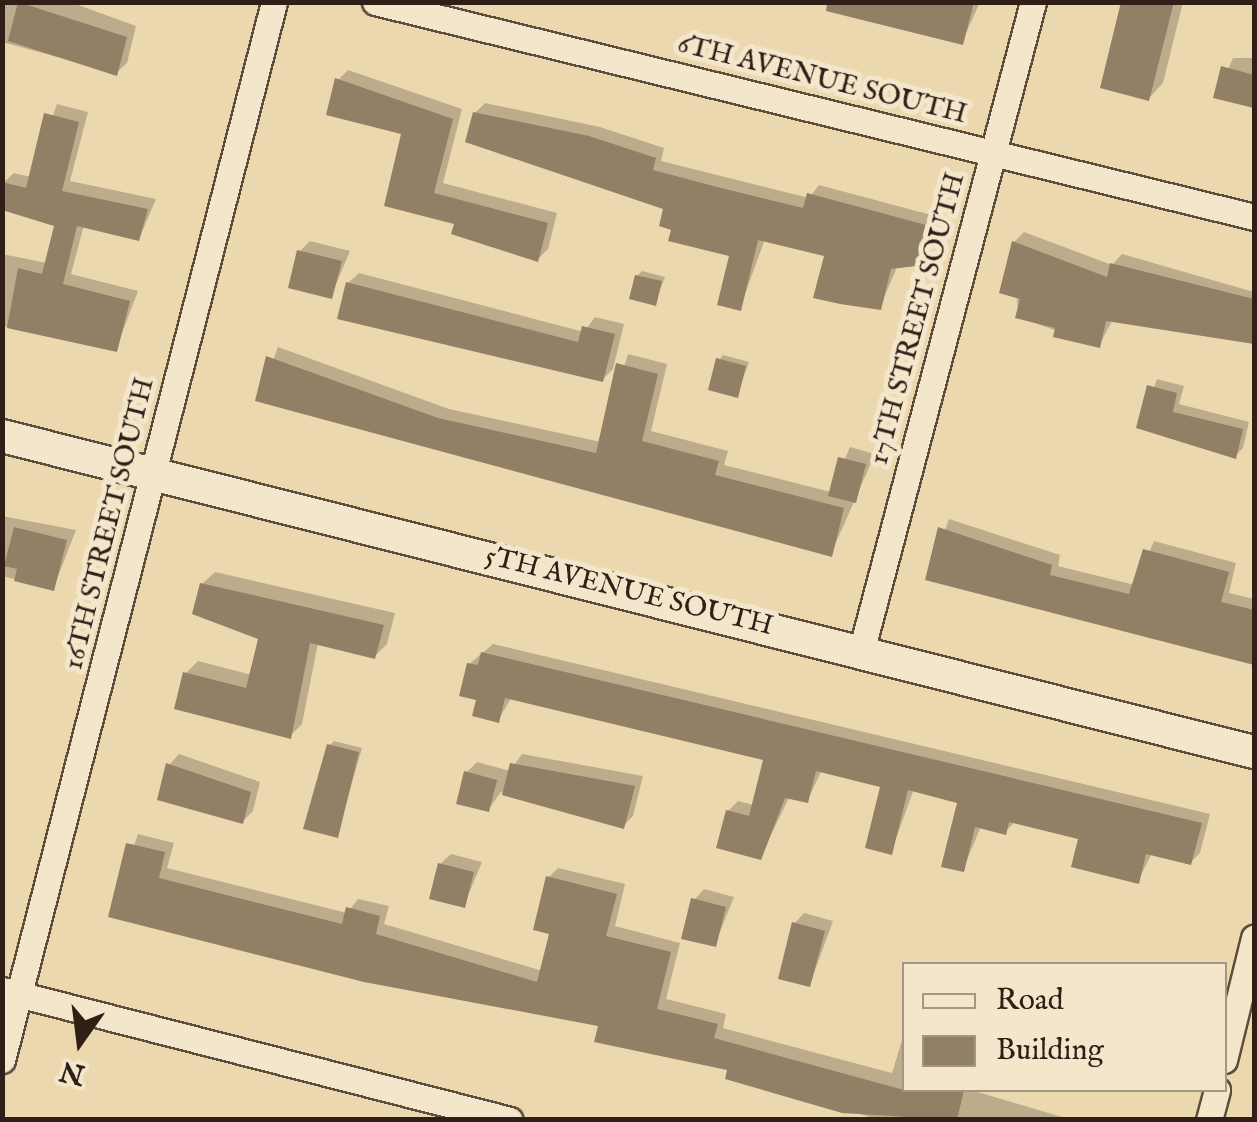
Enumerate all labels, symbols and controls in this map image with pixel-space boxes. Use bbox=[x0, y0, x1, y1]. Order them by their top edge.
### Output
street label: 6TH AVENUE SOUTH bbox=[674, 28, 970, 132]
street label: 17TH STREET SOUTH bbox=[863, 169, 973, 469]
street label: 16TH STREET SOUTH bbox=[57, 375, 163, 673]
street label: 5TH AVENUE SOUTH bbox=[482, 540, 776, 644]
legend bbox=[902, 962, 1227, 1092]
text: Road bbox=[996, 982, 1064, 1020]
north arrow bbox=[30, 992, 130, 1092]
text: Building bbox=[996, 1032, 1104, 1070]
text: N bbox=[57, 1052, 89, 1092]

